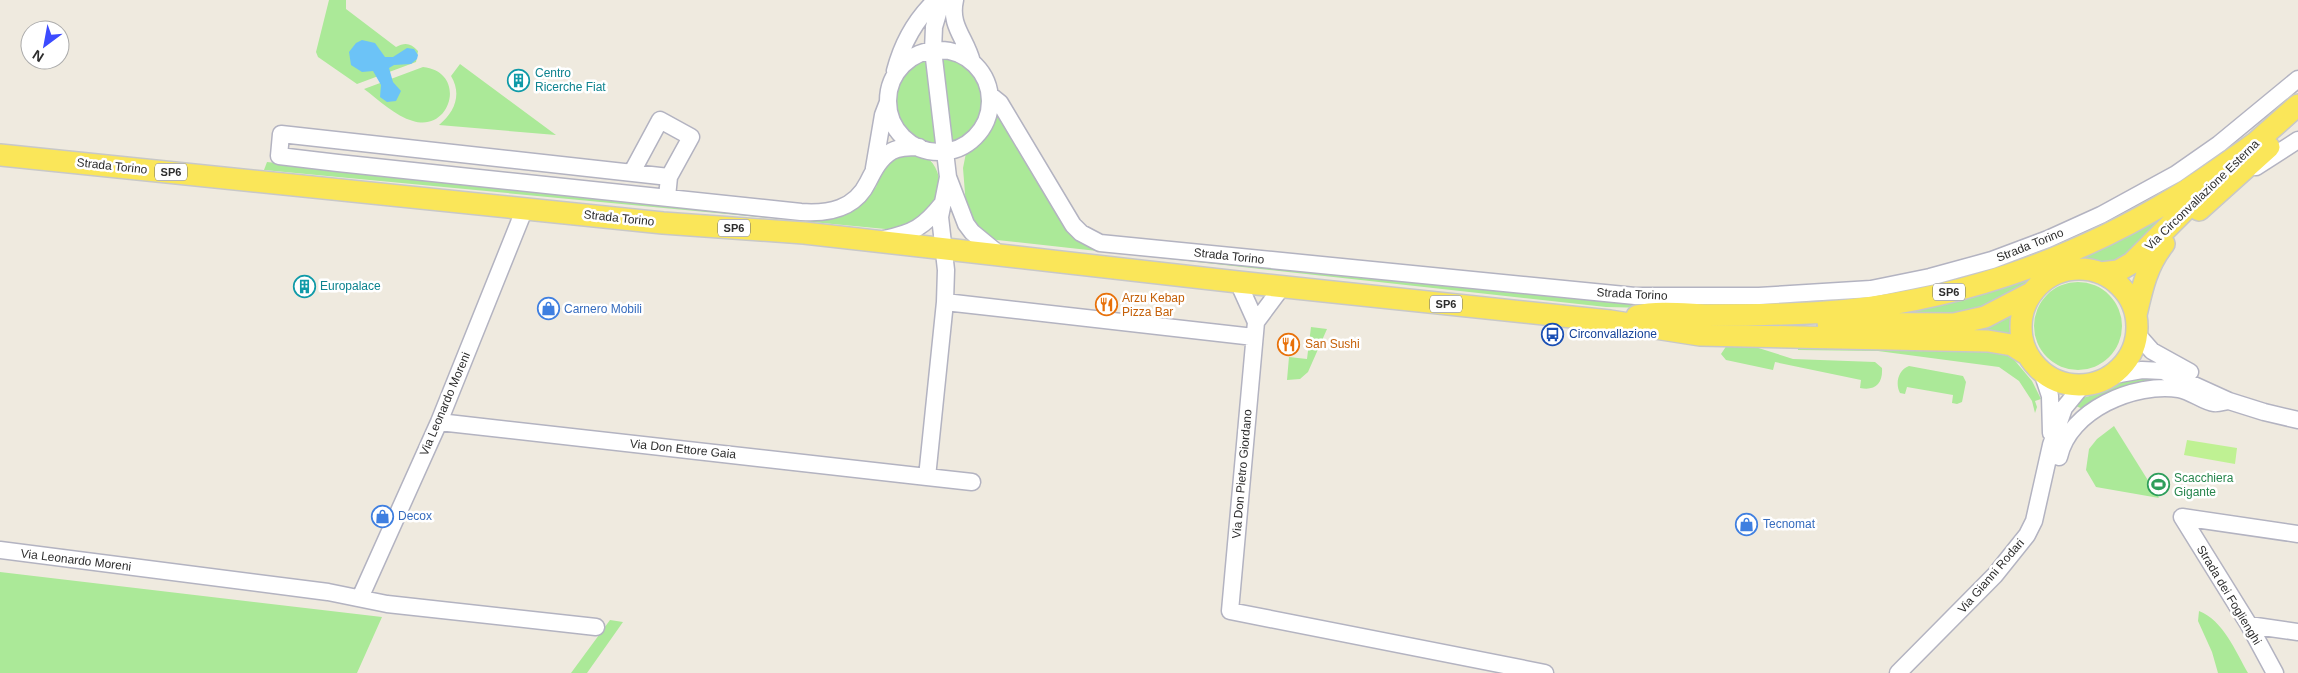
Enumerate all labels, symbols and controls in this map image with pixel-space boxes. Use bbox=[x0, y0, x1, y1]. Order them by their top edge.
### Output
north arrow bbox=[20, 20, 70, 70]
text: N bbox=[30, 47, 47, 65]
place label: Centro Ricerche Fiat bbox=[535, 66, 606, 94]
building icon: Centro Ricerche Fiat bbox=[507, 68, 531, 92]
street label: Via Circonvallazione Esterna bbox=[2142, 137, 2262, 253]
street label: Strada Torino bbox=[76, 155, 148, 177]
road number: SP6 bbox=[155, 163, 187, 180]
street label: Strada Torino bbox=[583, 207, 655, 229]
road number: SP6 bbox=[718, 220, 750, 237]
street label: Strada Torino bbox=[1994, 225, 2066, 265]
street label: Strada Torino bbox=[1193, 245, 1265, 267]
building icon: Europalace bbox=[292, 274, 316, 298]
place label: Europalace bbox=[320, 279, 381, 293]
road number: SP6 bbox=[1933, 284, 1965, 300]
street label: Strada Torino bbox=[1596, 285, 1668, 303]
place label: Arzu Kebap Pizza Bar bbox=[1122, 291, 1185, 319]
restaurant icon: Arzu Kebap Pizza Bar bbox=[1094, 293, 1118, 317]
road number: SP6 bbox=[1430, 296, 1462, 312]
shop icon: Carnero Mobili bbox=[536, 297, 560, 321]
place label: Carnero Mobili bbox=[564, 302, 642, 316]
bus stop icon: Circonvallazione bbox=[1541, 322, 1565, 346]
place label: Circonvallazione bbox=[1569, 327, 1657, 341]
restaurant icon: San Sushi bbox=[1277, 332, 1301, 356]
place label: San Sushi bbox=[1305, 337, 1360, 351]
street label: Via Leonardo Moreni bbox=[417, 350, 473, 458]
street label: Via Don Pietro Giordano bbox=[1229, 408, 1255, 539]
street label: Via Don Ettore Gaia bbox=[629, 436, 737, 462]
place label: Scacchiera Gigante bbox=[2174, 471, 2234, 499]
sports icon: Scacchiera Gigante bbox=[2146, 473, 2170, 497]
shop icon: Decox bbox=[370, 504, 394, 528]
place label: Decox bbox=[398, 509, 432, 523]
shop icon: Tecnomat bbox=[1735, 512, 1759, 536]
place label: Tecnomat bbox=[1763, 517, 1816, 531]
street label: Via Gianni Rodari bbox=[1955, 536, 2027, 616]
street label: Strada dei Foglienghi bbox=[2194, 543, 2264, 647]
street label: Via Leonardo Moreni bbox=[20, 546, 132, 574]

